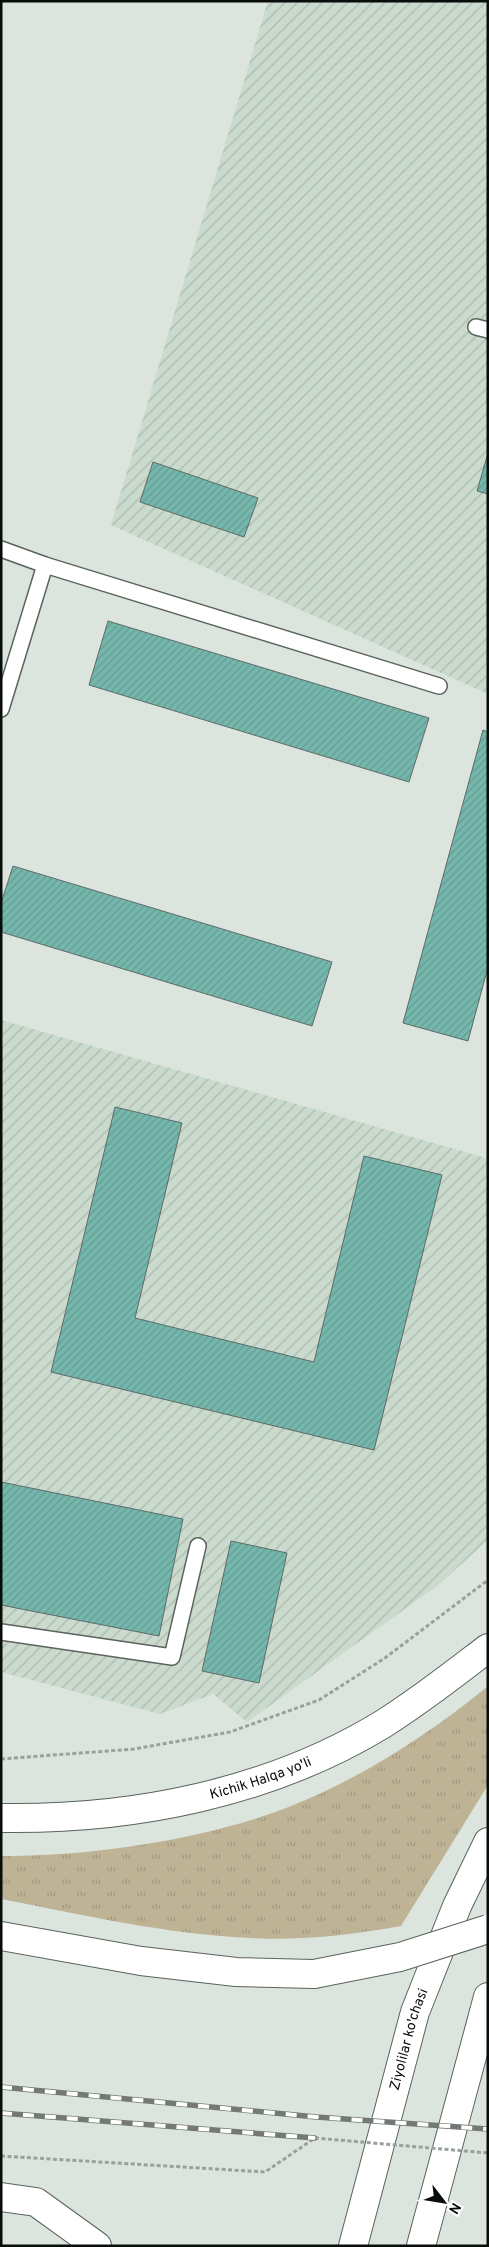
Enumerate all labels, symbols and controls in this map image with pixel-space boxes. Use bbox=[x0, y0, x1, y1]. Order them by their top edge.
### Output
street label: Kichik Halqa yo'li bbox=[208, 1753, 314, 1803]
street label: Ziyolilar ko'chasi bbox=[386, 1986, 432, 2092]
north arrow bbox=[419, 2177, 469, 2227]
text: N bbox=[444, 2199, 464, 2217]

